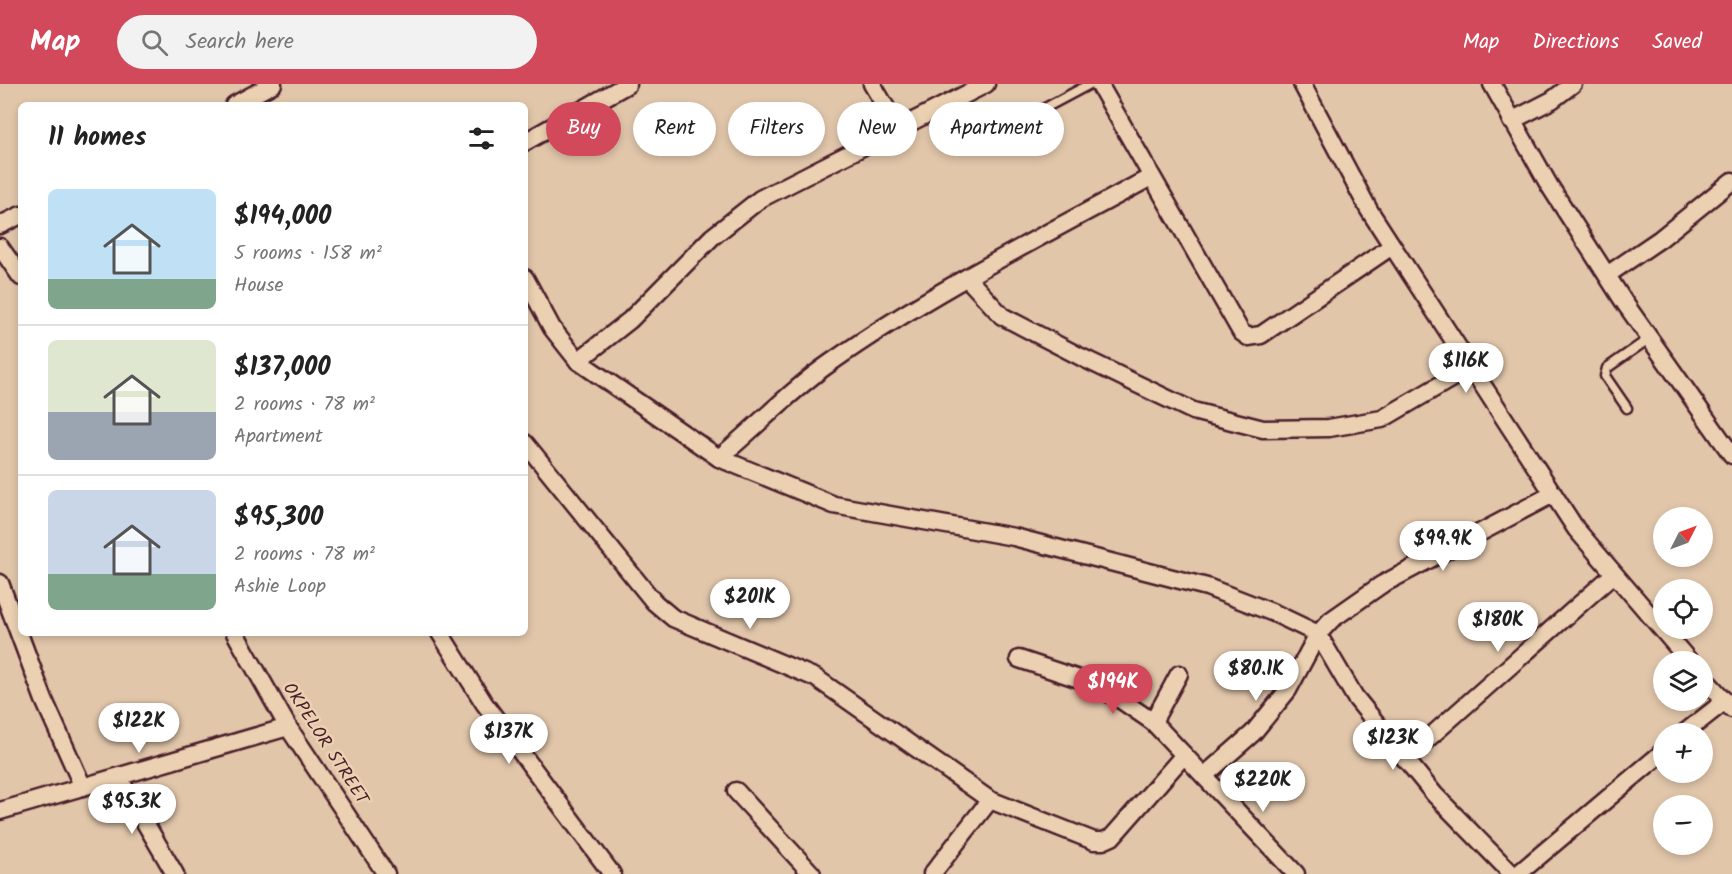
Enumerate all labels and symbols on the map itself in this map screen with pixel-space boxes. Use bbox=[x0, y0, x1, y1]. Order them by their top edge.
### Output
pin: $116K bbox=[1424, 343, 1508, 394]
north arrow bbox=[1653, 507, 1713, 567]
pin: $99.9K bbox=[1394, 521, 1492, 572]
pin: $201K bbox=[708, 579, 792, 630]
pin: $180K bbox=[1456, 602, 1540, 653]
pin: $80.1K bbox=[1207, 651, 1305, 702]
pin: $194K bbox=[1071, 664, 1155, 715]
street label: OKPELOR STREET bbox=[274, 677, 376, 812]
pin: $122K bbox=[97, 703, 181, 754]
pin: $137K bbox=[467, 714, 551, 765]
pin: $123K bbox=[1351, 720, 1435, 771]
pin: $220K bbox=[1221, 762, 1305, 813]
pin: $95.3K bbox=[83, 784, 181, 835]

